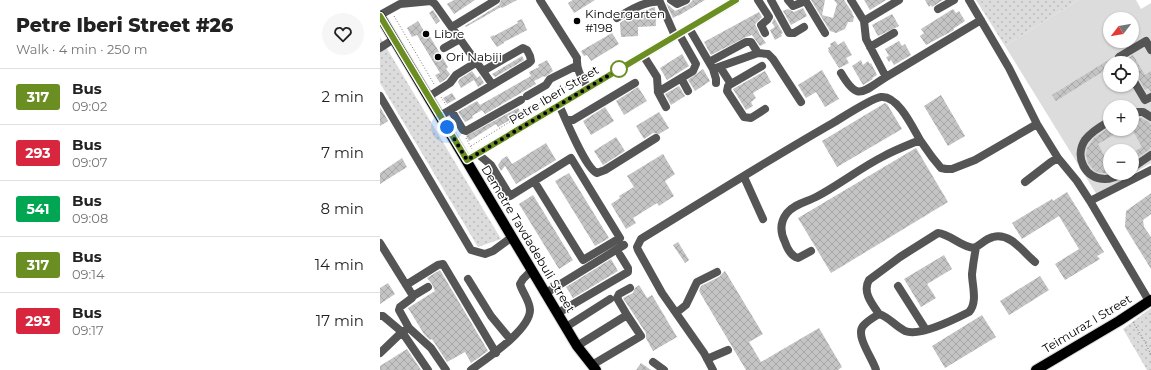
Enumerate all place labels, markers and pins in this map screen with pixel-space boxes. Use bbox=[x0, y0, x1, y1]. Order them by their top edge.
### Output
place label: Kindergarten #198 bbox=[585, 6, 665, 35]
marker: Kindergarten #198 bbox=[572, 16, 582, 26]
place label: Libre bbox=[434, 26, 464, 41]
marker: Libre bbox=[421, 29, 431, 39]
place label: Ori Nabiji bbox=[446, 49, 502, 64]
marker: Ori Nabiji bbox=[433, 52, 443, 62]
unlabelled marker bbox=[610, 60, 628, 78]

